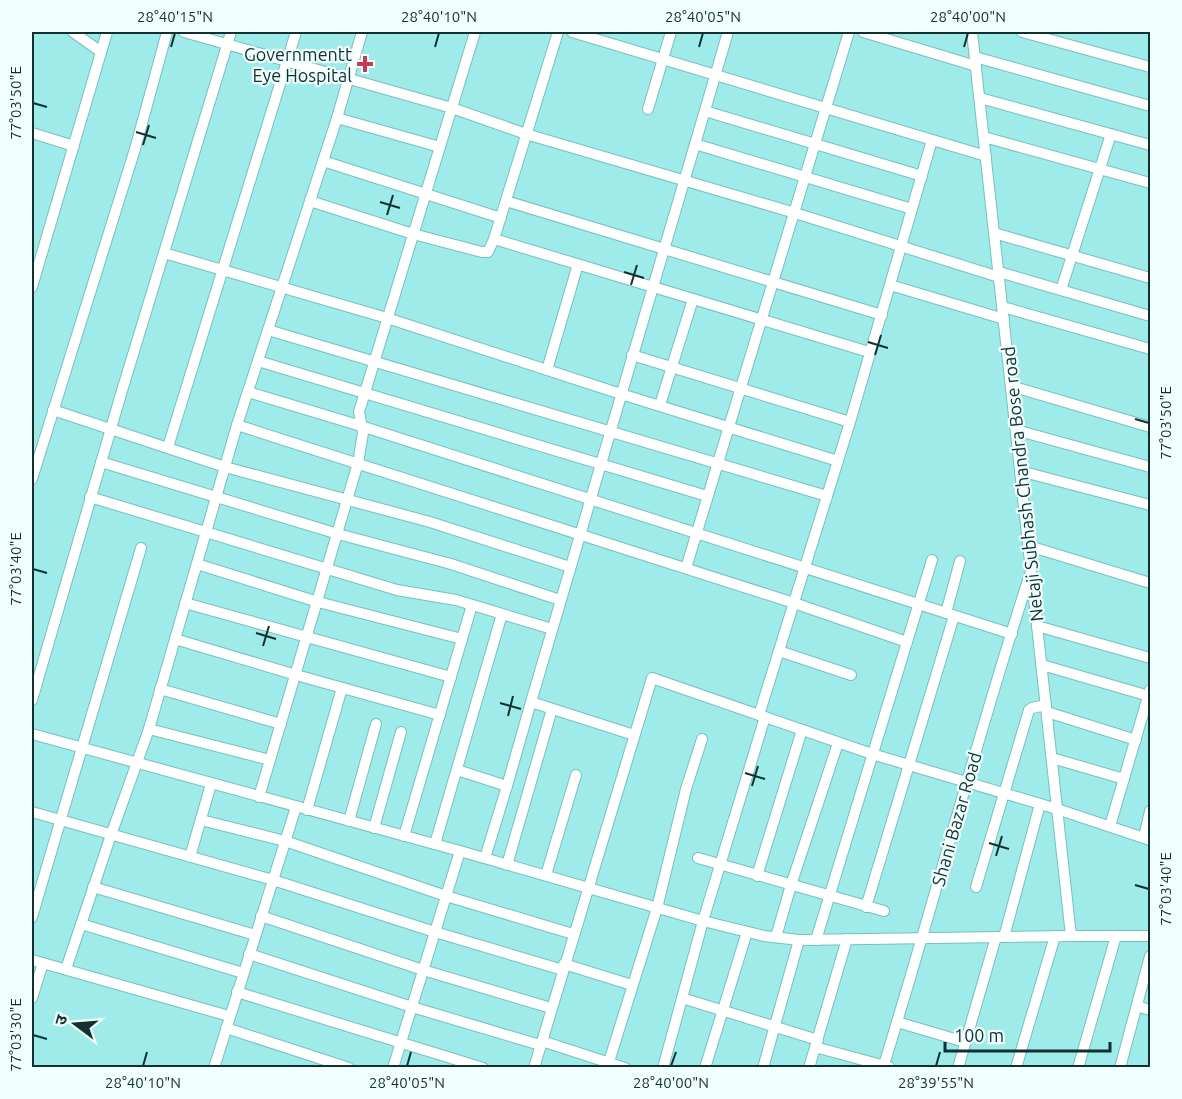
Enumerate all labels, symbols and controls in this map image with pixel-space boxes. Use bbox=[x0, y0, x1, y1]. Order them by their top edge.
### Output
text: 28°40'15"N bbox=[137, 8, 213, 25]
text: 28°40'10"N bbox=[401, 8, 477, 25]
text: 28°40'05"N bbox=[665, 8, 741, 25]
text: 28°40'00"N bbox=[930, 8, 1006, 25]
place label: Governmentt Eye Hospital bbox=[244, 44, 352, 85]
marker: Governmentt Eye Hospital bbox=[356, 55, 374, 73]
text: 77°03'50"E bbox=[7, 66, 24, 140]
street label: Netaji Subhash Chandra Bose road bbox=[998, 345, 1046, 623]
text: 77°03'50"E bbox=[1157, 386, 1174, 460]
text: 77°03'40"E bbox=[7, 532, 24, 606]
street label: Shani Bazar Road bbox=[927, 750, 985, 888]
text: 77°03'40"E bbox=[1157, 852, 1174, 926]
north arrow bbox=[45, 994, 105, 1054]
text: 77°03'30"E bbox=[7, 998, 24, 1072]
text: उ bbox=[51, 1012, 71, 1027]
scale bar bbox=[945, 1015, 1110, 1053]
text: 100 m bbox=[954, 1025, 1004, 1045]
text: 28°40'10"N bbox=[105, 1074, 181, 1091]
text: 28°40'05"N bbox=[369, 1074, 445, 1091]
text: 28°40'00"N bbox=[633, 1074, 709, 1091]
text: 28°39'55"N bbox=[898, 1074, 974, 1091]

